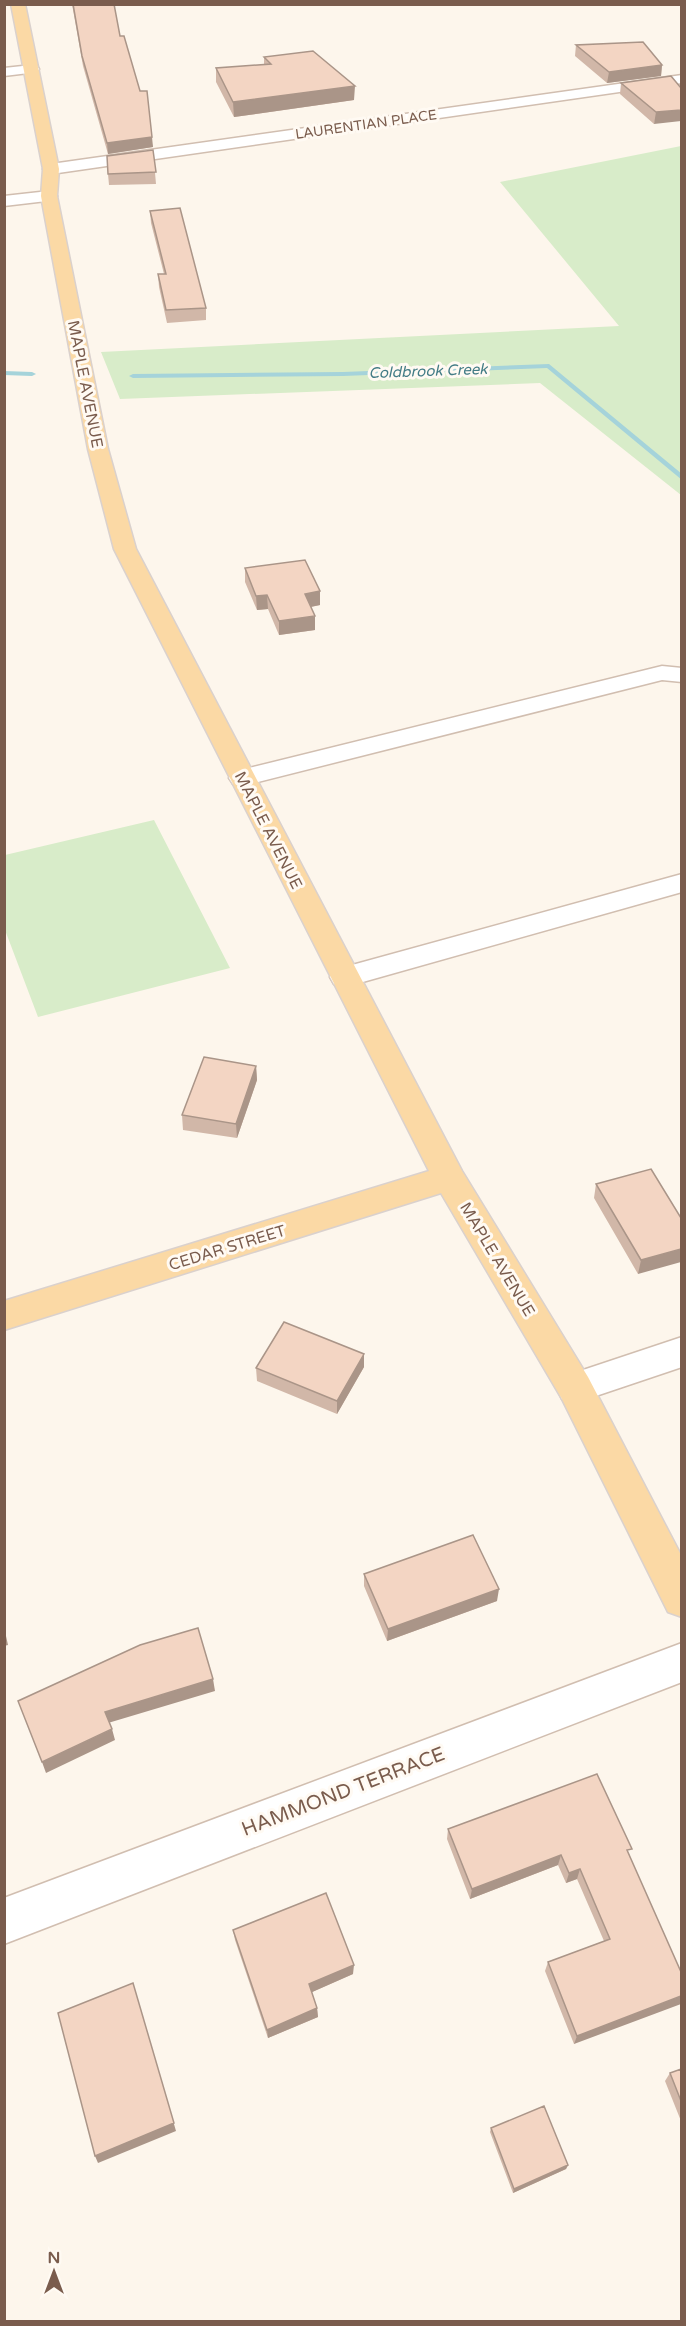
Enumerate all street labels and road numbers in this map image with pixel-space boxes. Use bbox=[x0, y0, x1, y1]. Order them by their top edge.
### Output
street label: LAURENTIAN PLACE bbox=[294, 106, 438, 143]
street label: MAPLE AVENUE bbox=[63, 319, 107, 450]
street label: MAPLE AVENUE bbox=[230, 768, 306, 893]
street label: MAPLE AVENUE bbox=[455, 1199, 539, 1320]
street label: CEDAR STREET bbox=[166, 1221, 288, 1275]
street label: HAMMOND TERRACE bbox=[238, 1742, 448, 1842]

